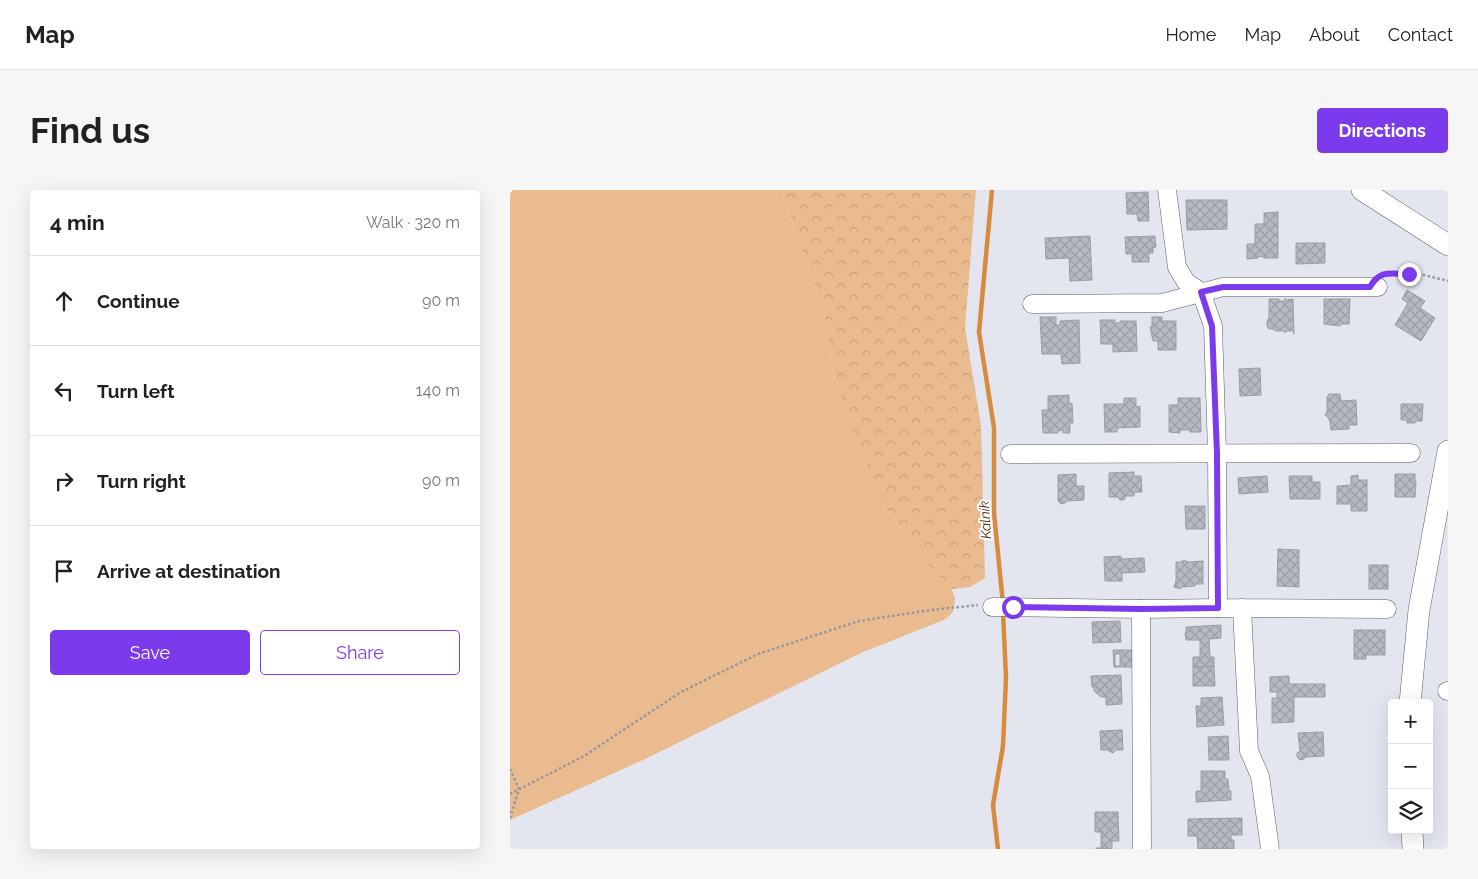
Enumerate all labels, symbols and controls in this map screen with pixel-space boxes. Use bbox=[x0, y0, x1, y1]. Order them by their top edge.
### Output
text: Map bbox=[25, 20, 75, 49]
text: Home bbox=[1165, 24, 1216, 45]
text: Map bbox=[1244, 24, 1281, 45]
text: About bbox=[1309, 24, 1360, 45]
text: Contact bbox=[1388, 24, 1453, 45]
button: Directions bbox=[1317, 108, 1448, 153]
text: Find us bbox=[30, 110, 150, 151]
text: 4 min bbox=[50, 210, 105, 235]
text: Walk · 320 m bbox=[366, 213, 460, 232]
route end bbox=[1398, 263, 1421, 286]
icon: ahead bbox=[50, 287, 78, 315]
text: Continue bbox=[97, 290, 180, 312]
text: 90 m bbox=[422, 291, 460, 310]
icon: left bbox=[50, 377, 78, 405]
text: Turn left bbox=[97, 380, 174, 402]
text: 140 m bbox=[416, 381, 460, 400]
icon: right bbox=[50, 467, 78, 495]
text: Turn right bbox=[97, 470, 186, 492]
text: 90 m bbox=[422, 471, 460, 490]
water label: Kalník bbox=[976, 500, 994, 540]
icon: arrive bbox=[50, 557, 78, 585]
text: Arrive at destination bbox=[97, 560, 281, 582]
route start bbox=[1002, 596, 1025, 619]
button: Save bbox=[50, 630, 250, 675]
button: Share bbox=[260, 630, 460, 675]
map controls bbox=[1388, 699, 1433, 834]
button: + bbox=[1388, 699, 1433, 744]
button: − bbox=[1388, 744, 1433, 789]
button: layers bbox=[1388, 789, 1433, 834]

